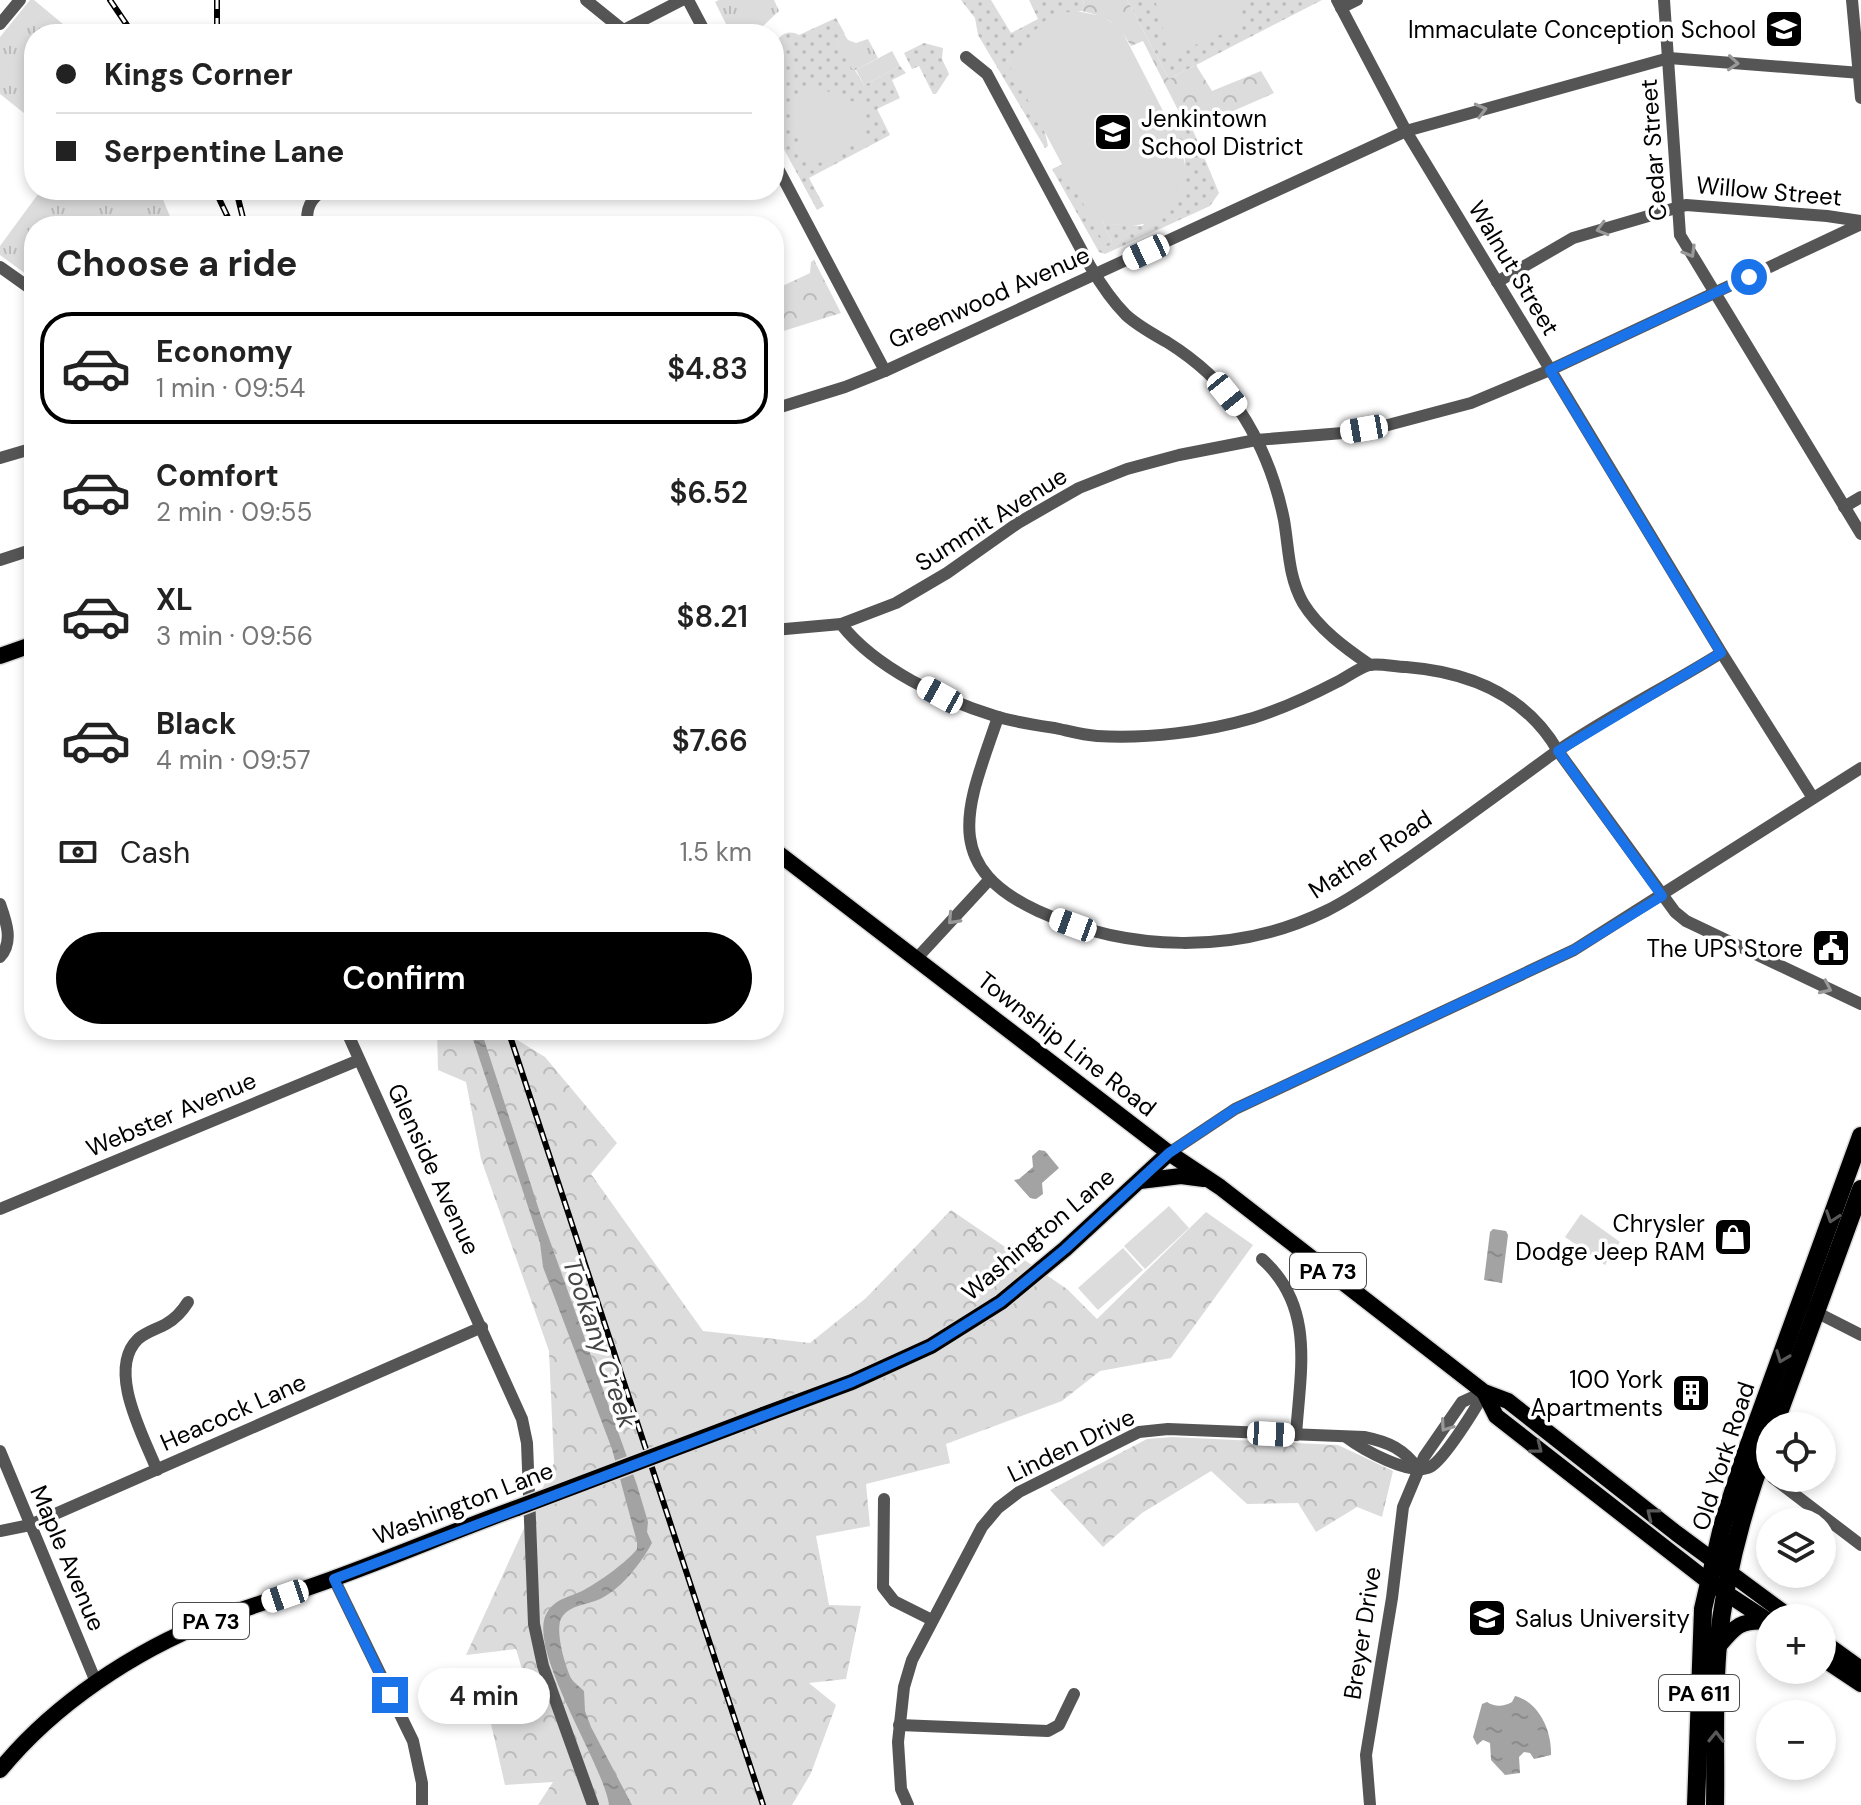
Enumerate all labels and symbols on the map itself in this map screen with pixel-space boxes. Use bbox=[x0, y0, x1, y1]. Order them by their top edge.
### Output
school or university icon: Immaculate Conception School bbox=[1763, 8, 1805, 50]
place label: Immaculate Conception School bbox=[1408, 14, 1756, 45]
one-way arrow bbox=[1727, 54, 1740, 71]
street label: Cedar Street bbox=[1633, 78, 1673, 222]
place label: Jenkintown School District bbox=[1141, 103, 1303, 162]
one-way arrow bbox=[1473, 103, 1487, 119]
school or university icon: Jenkintown School District bbox=[1092, 111, 1134, 153]
street label: Willow Street bbox=[1695, 169, 1843, 213]
street label: Walnut Street bbox=[1462, 195, 1566, 341]
one-way arrow bbox=[1596, 220, 1609, 237]
car bbox=[1119, 231, 1173, 273]
street label: Greenwood Avenue bbox=[884, 239, 1094, 355]
one-way arrow bbox=[1680, 243, 1696, 258]
route start bbox=[1731, 259, 1767, 295]
car bbox=[1203, 368, 1251, 420]
car bbox=[1338, 413, 1390, 445]
street label: Summit Avenue bbox=[909, 460, 1073, 578]
car bbox=[913, 673, 967, 717]
street label: Mather Road bbox=[1302, 803, 1438, 905]
car bbox=[1046, 906, 1100, 944]
one-way arrow bbox=[948, 910, 963, 924]
public building icon: The UPS Store bbox=[1810, 927, 1852, 969]
place label: The UPS Store bbox=[1646, 933, 1803, 964]
street label: Township Line Road bbox=[971, 965, 1163, 1123]
one-way arrow bbox=[1818, 978, 1832, 994]
street label: Webster Avenue bbox=[81, 1064, 261, 1164]
street label: Glenside Avenue bbox=[381, 1078, 487, 1260]
street label: Washington Lane bbox=[955, 1161, 1121, 1307]
place label: Chrysler Dodge Jeep RAM bbox=[1515, 1208, 1705, 1267]
one-way arrow bbox=[1826, 1209, 1842, 1223]
shop icon: Chrysler Dodge Jeep RAM bbox=[1712, 1216, 1754, 1258]
water label: Tookany Creek bbox=[555, 1253, 645, 1433]
road number: PA 73 bbox=[1290, 1253, 1366, 1289]
one-way arrow bbox=[1775, 1350, 1792, 1364]
place label: 100 York Apartments bbox=[1530, 1364, 1663, 1423]
street label: Heacock Lane bbox=[155, 1366, 311, 1458]
building icon: 100 York Apartments bbox=[1670, 1372, 1712, 1414]
street label: Old York Road bbox=[1684, 1378, 1762, 1534]
street label: Linden Drive bbox=[1002, 1401, 1140, 1489]
one-way arrow bbox=[1441, 1417, 1456, 1431]
car bbox=[1246, 1421, 1296, 1447]
one-way arrow bbox=[1528, 1438, 1543, 1452]
street label: Washington Lane bbox=[369, 1454, 557, 1552]
street label: Maple Avenue bbox=[23, 1481, 113, 1635]
one-way arrow bbox=[1646, 1510, 1661, 1524]
street label: Breyer Drive bbox=[1336, 1564, 1388, 1702]
car bbox=[258, 1577, 312, 1615]
school or university icon: Salus University bbox=[1466, 1597, 1508, 1639]
road number: PA 73 bbox=[173, 1603, 249, 1639]
place label: Salus University bbox=[1515, 1603, 1690, 1634]
callout: 4 min bbox=[418, 1667, 550, 1723]
road number: PA 611 bbox=[1659, 1675, 1739, 1711]
route end bbox=[372, 1677, 408, 1713]
one-way arrow bbox=[1708, 1730, 1725, 1743]

